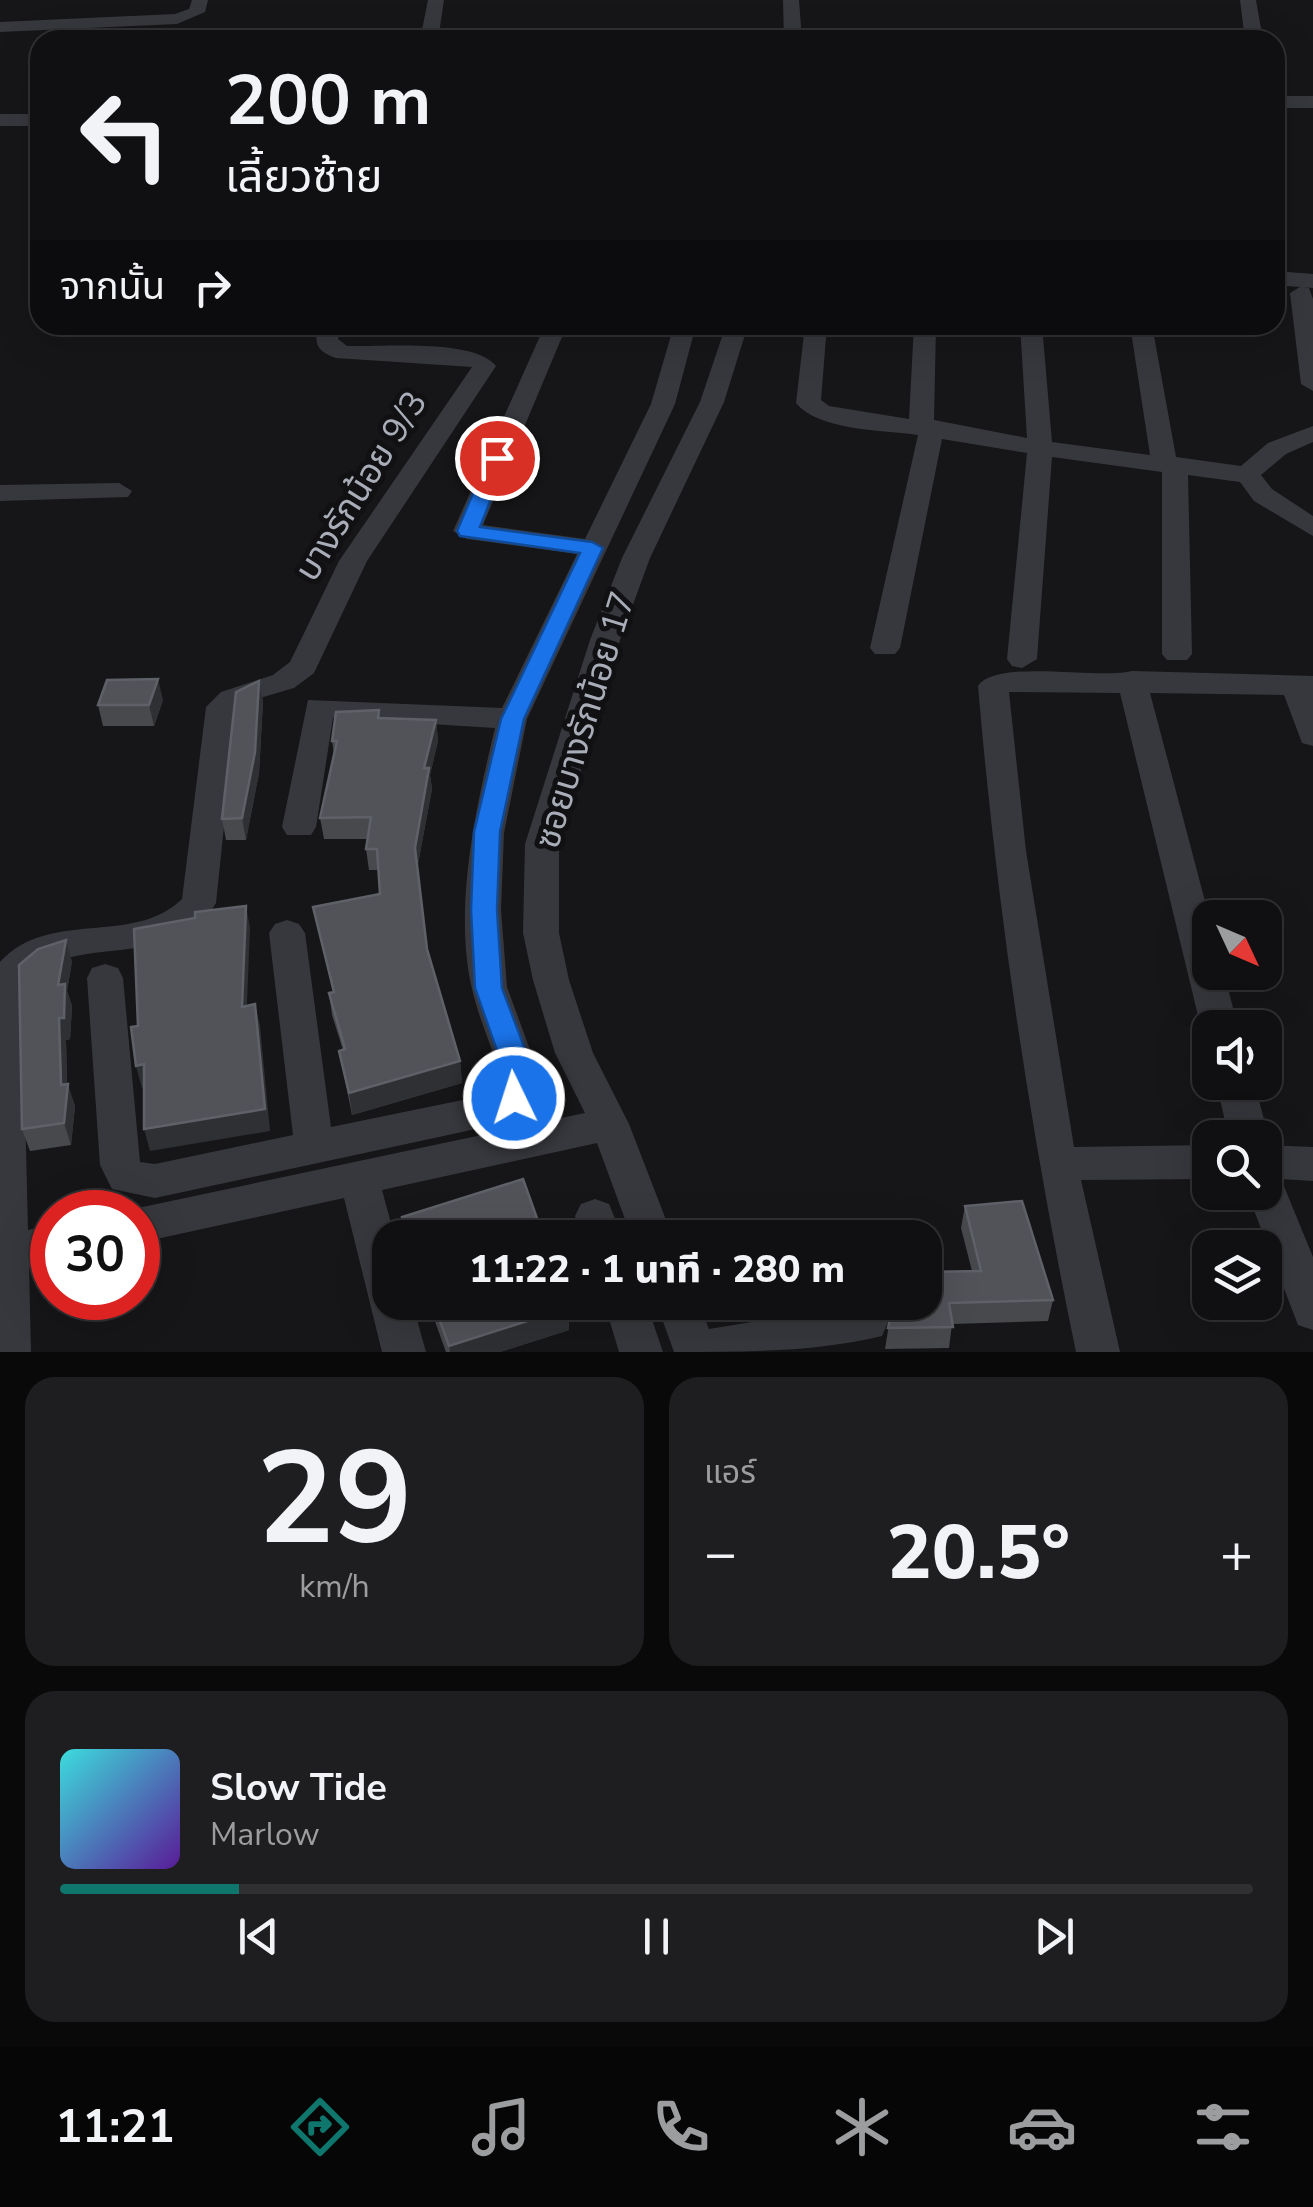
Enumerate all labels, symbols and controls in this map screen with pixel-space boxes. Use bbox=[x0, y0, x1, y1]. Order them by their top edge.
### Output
text: 200 m bbox=[225, 53, 431, 149]
icon: left bbox=[60, 70, 190, 200]
text: เลี้ยวซ้าย bbox=[225, 147, 382, 208]
icon: right bbox=[185, 260, 240, 315]
text: จากนั้น bbox=[60, 261, 165, 312]
street label: บางรักน้อย 9/3 bbox=[284, 382, 438, 590]
pin bbox=[455, 416, 540, 501]
icon: arrive bbox=[470, 431, 525, 486]
street label: ซอยบางรักน้อย 17 bbox=[524, 586, 646, 854]
north arrow bbox=[1192, 900, 1282, 990]
map controls bbox=[1192, 900, 1282, 1320]
button: sound bbox=[1192, 1010, 1282, 1100]
position arrow bbox=[462, 1046, 566, 1150]
button: search bbox=[1192, 1120, 1282, 1210]
speed limit sign: 30 bbox=[30, 1190, 160, 1320]
button: layers bbox=[1192, 1230, 1282, 1320]
text: 11:22 · 1 นาที · 280 m bbox=[469, 1244, 845, 1295]
text: 29 bbox=[256, 1411, 413, 1588]
text: แอร์ bbox=[704, 1451, 756, 1494]
text: 20.5° bbox=[887, 1502, 1070, 1604]
text: − bbox=[704, 1516, 737, 1591]
text: + bbox=[1220, 1516, 1253, 1591]
text: km/h bbox=[299, 1565, 370, 1608]
text: Slow Tide bbox=[210, 1762, 387, 1813]
text: Marlow bbox=[210, 1813, 320, 1856]
icon: previous bbox=[231, 1909, 286, 1964]
icon: pause bbox=[629, 1909, 684, 1964]
icon: next bbox=[1027, 1909, 1082, 1964]
icon: directions bbox=[285, 2092, 355, 2162]
icon: music bbox=[466, 2092, 536, 2162]
icon: phone bbox=[646, 2092, 716, 2162]
icon: climate bbox=[827, 2092, 897, 2162]
icon: car bbox=[1007, 2092, 1077, 2162]
icon: filters bbox=[1188, 2092, 1258, 2162]
text: 11:21 bbox=[55, 2097, 174, 2158]

